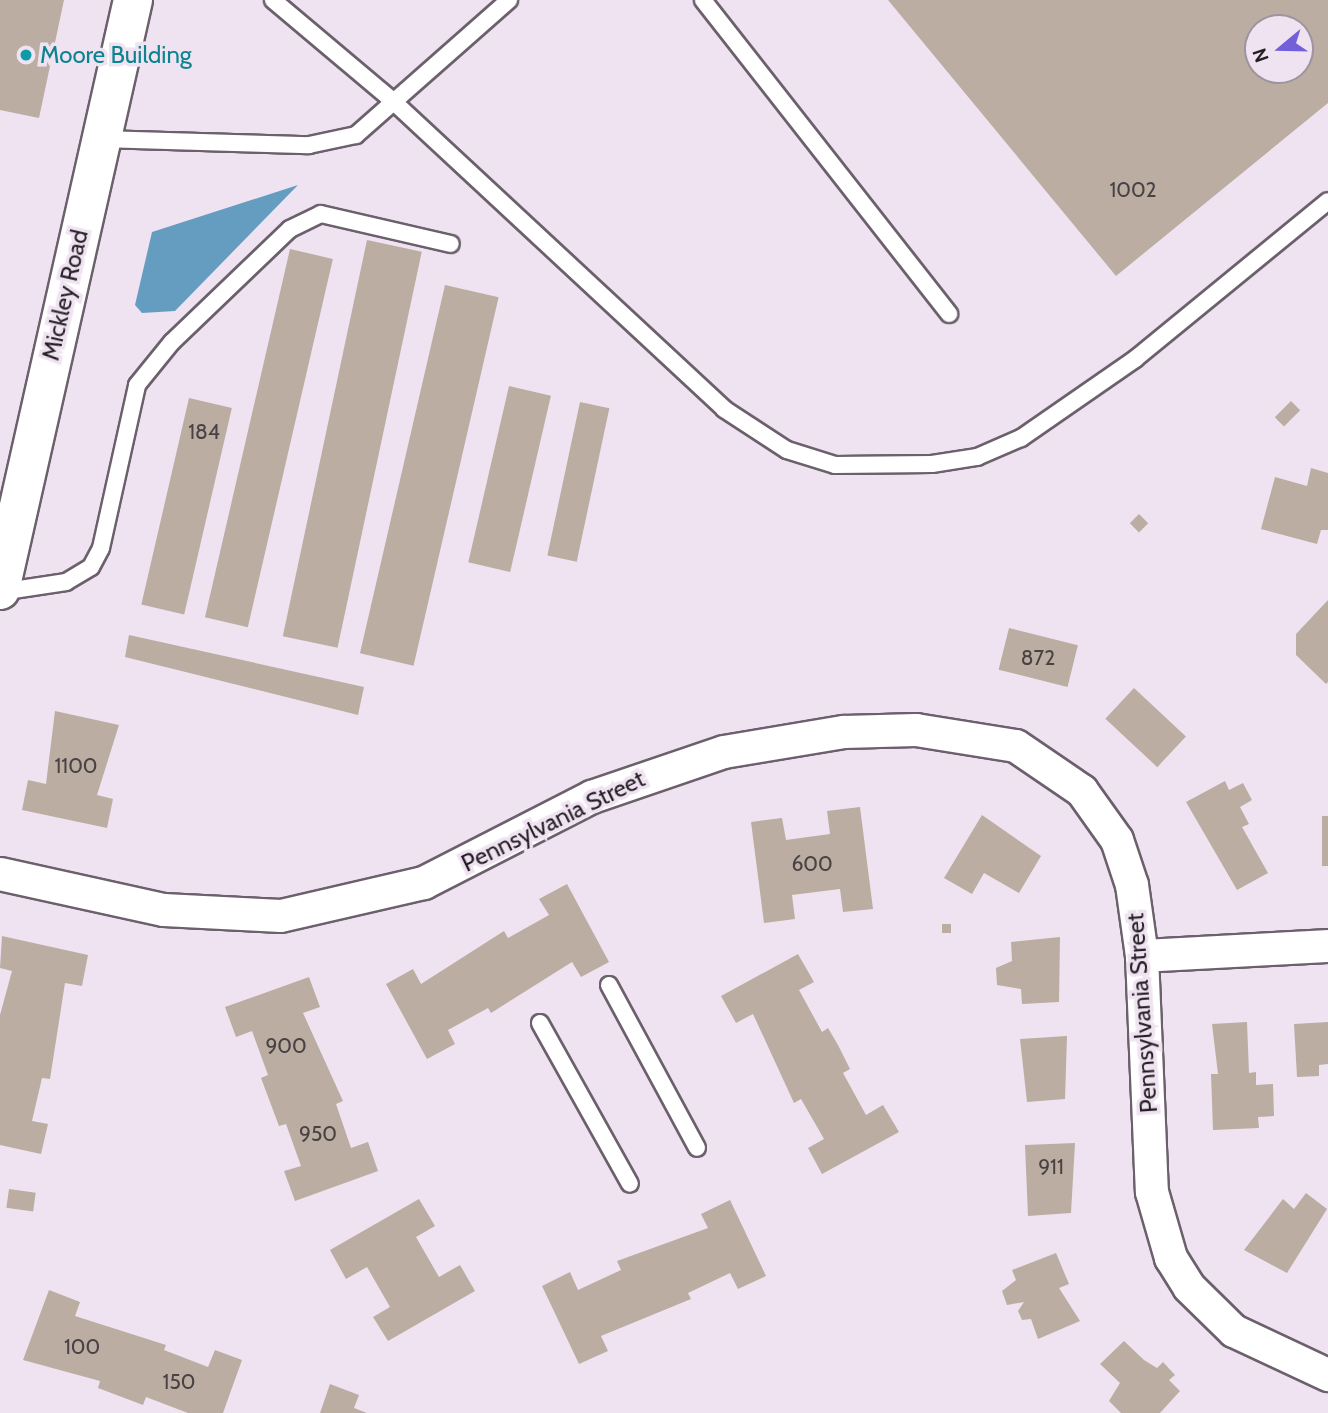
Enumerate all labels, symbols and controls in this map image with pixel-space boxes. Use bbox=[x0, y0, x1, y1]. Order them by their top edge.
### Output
north arrow bbox=[1244, 14, 1314, 84]
place label: Moore Building bbox=[40, 41, 192, 69]
text: N bbox=[1248, 45, 1274, 65]
marker: Moore Building bbox=[18, 47, 34, 63]
house number: 1002 bbox=[1109, 177, 1157, 203]
street label: Mickley Road bbox=[36, 227, 94, 363]
house number: 184 bbox=[188, 419, 220, 445]
house number: 872 bbox=[1021, 645, 1055, 671]
house number: 1100 bbox=[54, 753, 98, 779]
street label: Pennsylvania Street bbox=[457, 764, 649, 878]
house number: 600 bbox=[791, 851, 833, 877]
street label: Pennsylvania Street bbox=[1121, 912, 1163, 1114]
house number: 900 bbox=[265, 1033, 307, 1059]
house number: 950 bbox=[299, 1121, 337, 1147]
house number: 911 bbox=[1038, 1154, 1064, 1180]
house number: 100 bbox=[64, 1334, 100, 1360]
house number: 150 bbox=[163, 1369, 195, 1395]

